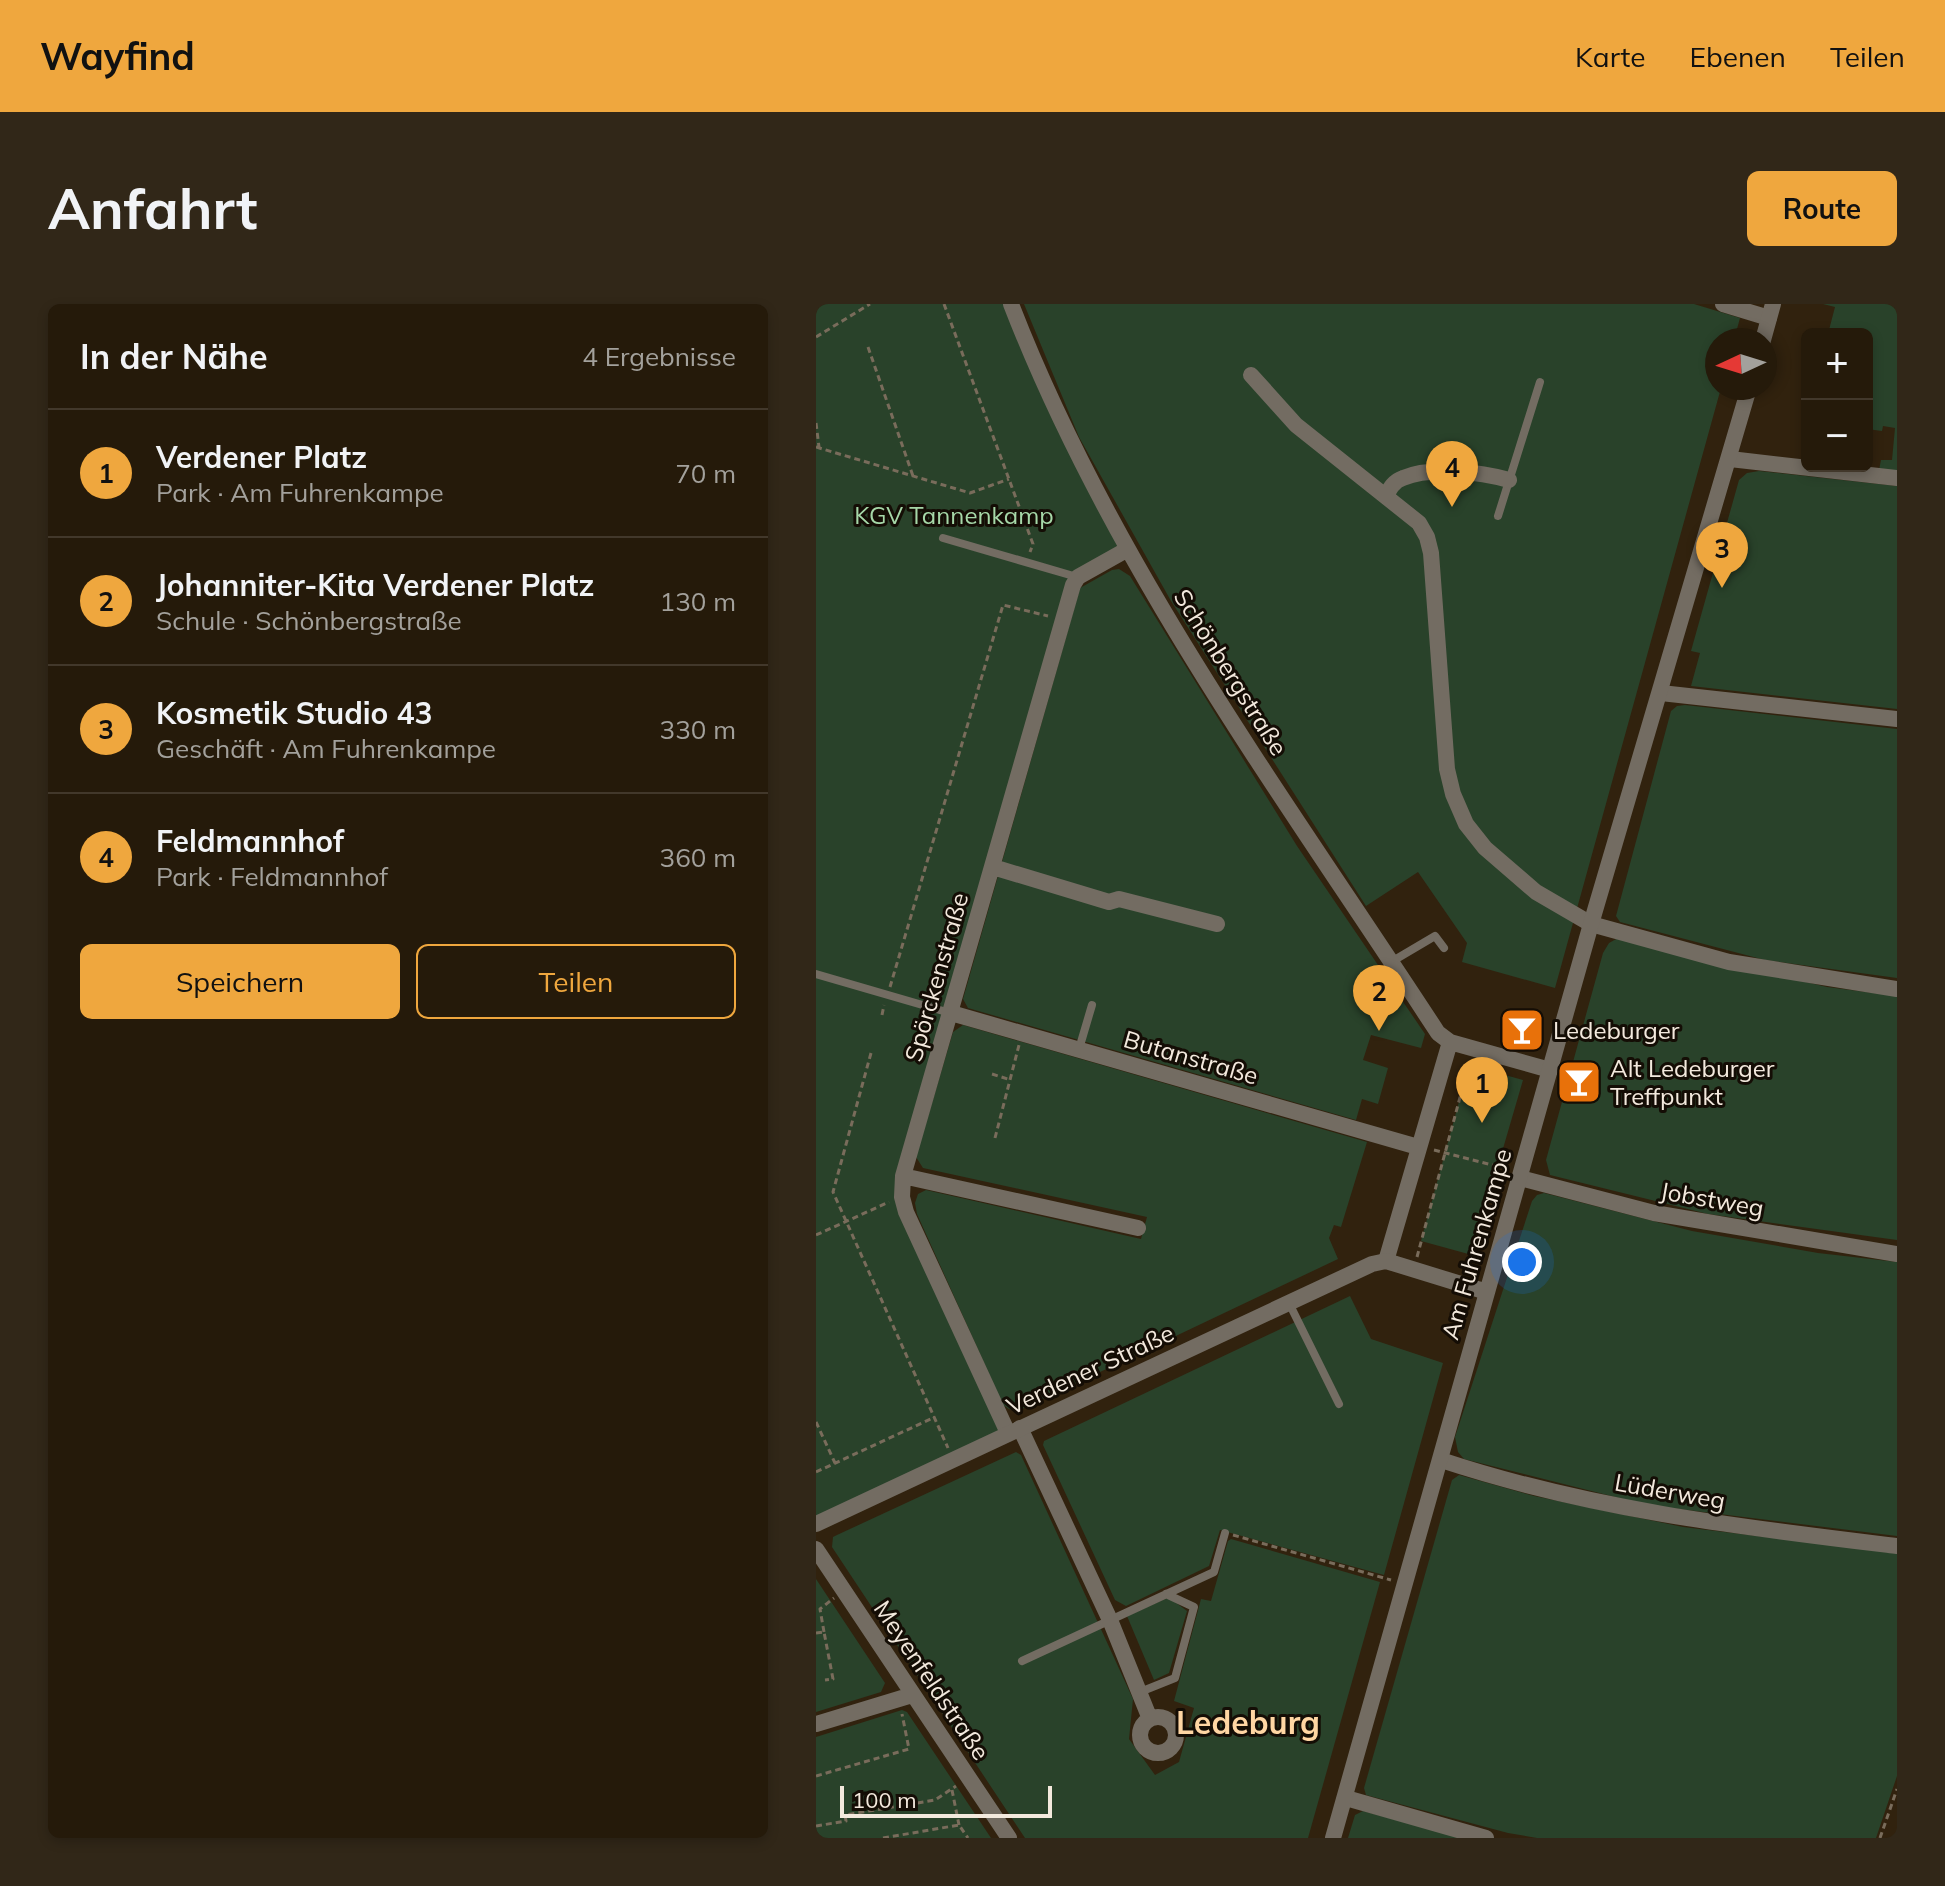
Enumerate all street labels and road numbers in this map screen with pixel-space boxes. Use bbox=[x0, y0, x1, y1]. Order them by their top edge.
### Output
street label: Schönbergstraße bbox=[1168, 583, 1294, 761]
street label: Spörckenstraße bbox=[898, 889, 974, 1065]
street label: Butanstraße bbox=[1120, 1023, 1262, 1091]
street label: Am Fuhrenkampe bbox=[1434, 1145, 1518, 1343]
street label: Jobstweg bbox=[1658, 1175, 1766, 1223]
street label: Verdener Straße bbox=[1002, 1317, 1178, 1421]
street label: Lüderweg bbox=[1612, 1467, 1728, 1515]
street label: Meyenfeldstraße bbox=[868, 1595, 996, 1765]

